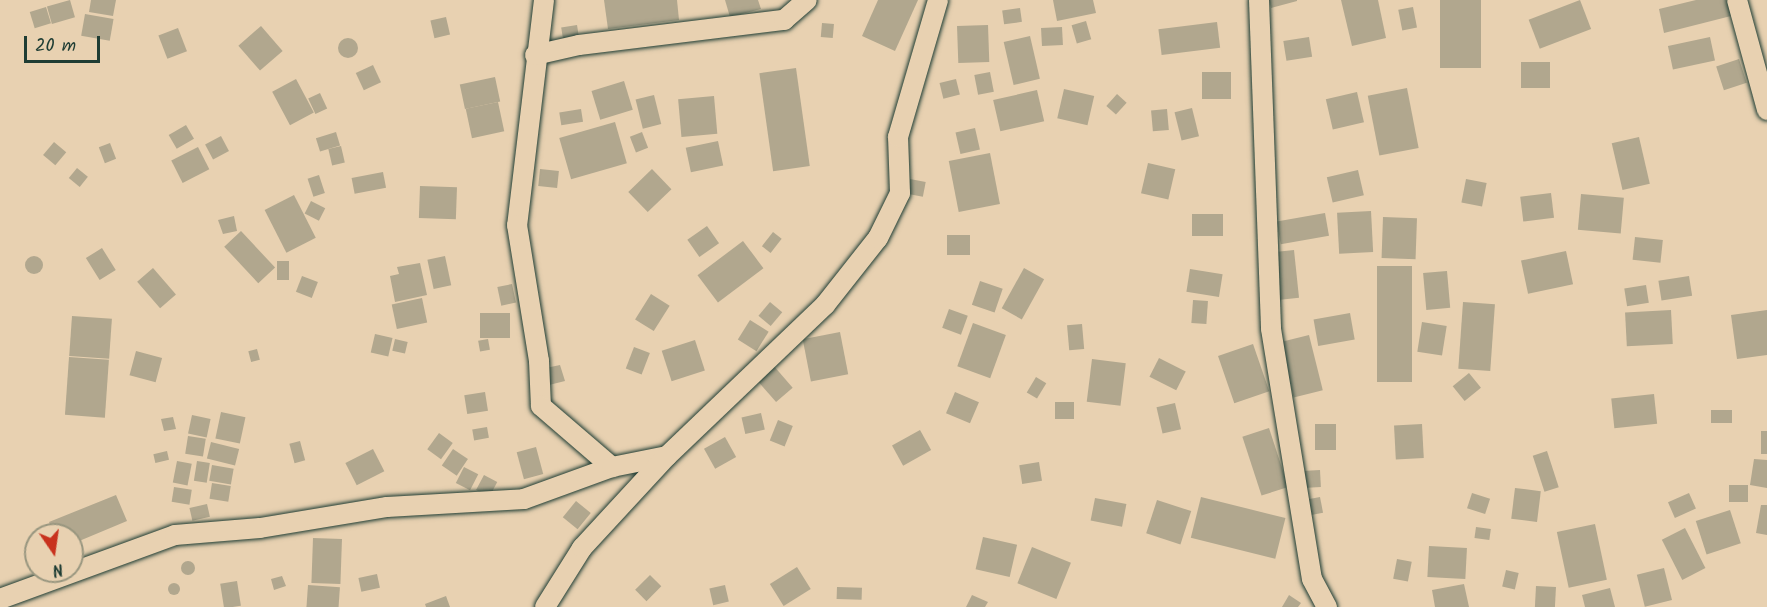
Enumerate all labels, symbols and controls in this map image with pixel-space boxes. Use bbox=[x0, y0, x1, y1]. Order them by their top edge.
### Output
scale bar bbox=[27, 24, 104, 62]
text: 20 m bbox=[35, 32, 76, 61]
north arrow bbox=[24, 523, 84, 583]
text: N bbox=[50, 556, 65, 582]

